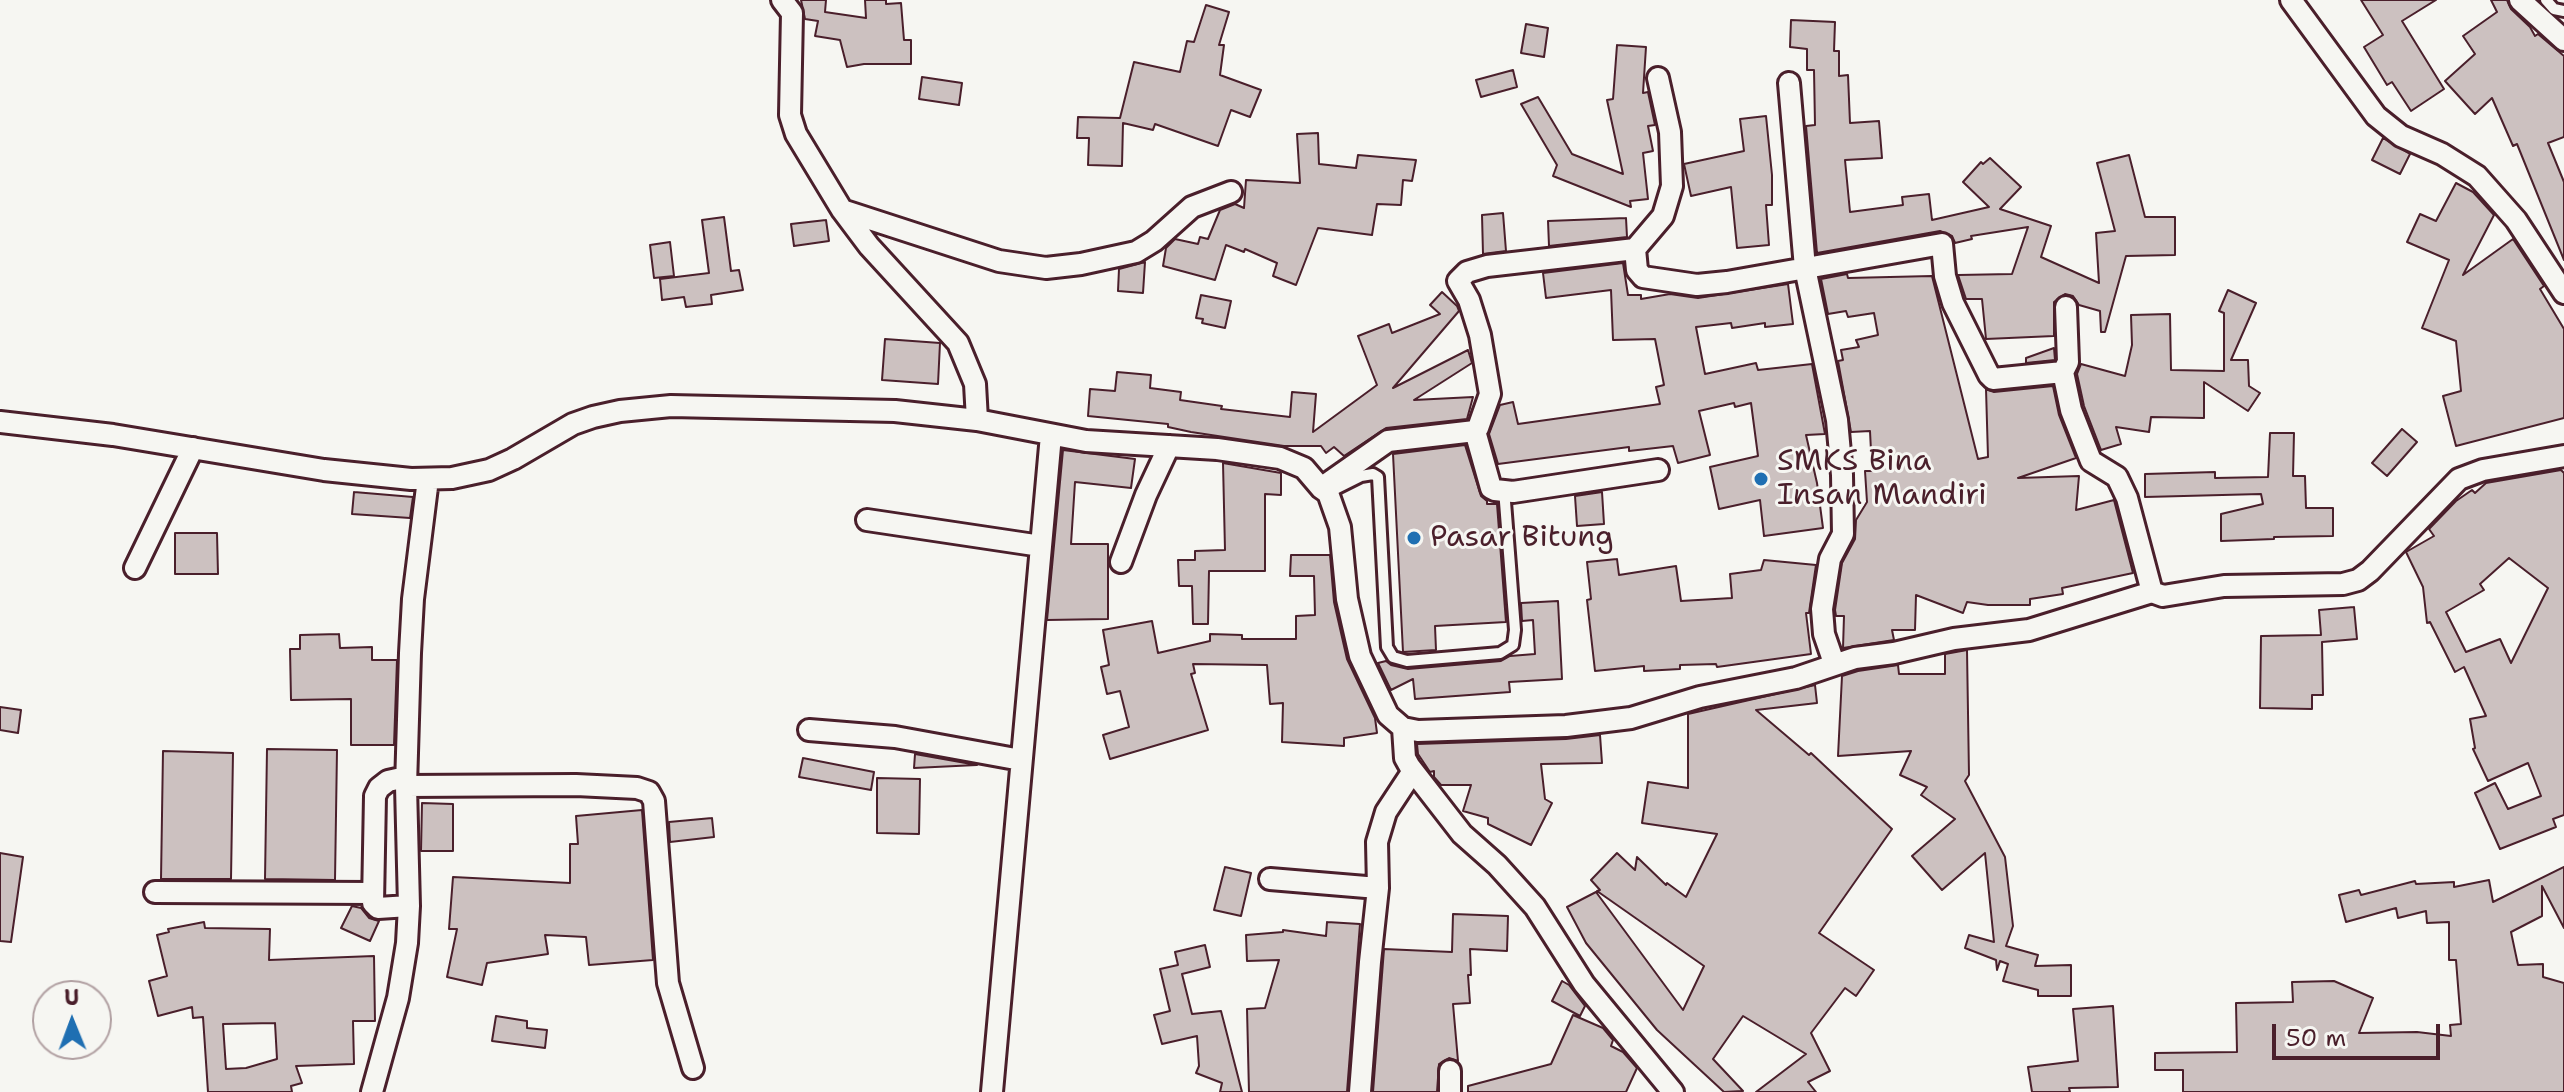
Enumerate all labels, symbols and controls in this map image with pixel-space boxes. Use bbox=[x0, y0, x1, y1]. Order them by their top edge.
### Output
place label: SMKS Bina Insan Mandiri bbox=[1777, 444, 1987, 514]
marker: SMKS Bina Insan Mandiri bbox=[1752, 470, 1770, 488]
place label: Pasar Bitung bbox=[1430, 520, 1614, 556]
marker: Pasar Bitung bbox=[1405, 529, 1423, 547]
north arrow bbox=[32, 980, 112, 1060]
text: U bbox=[64, 983, 79, 1012]
scale bar bbox=[2276, 1008, 2444, 1058]
text: 50 m bbox=[2286, 1022, 2346, 1054]

